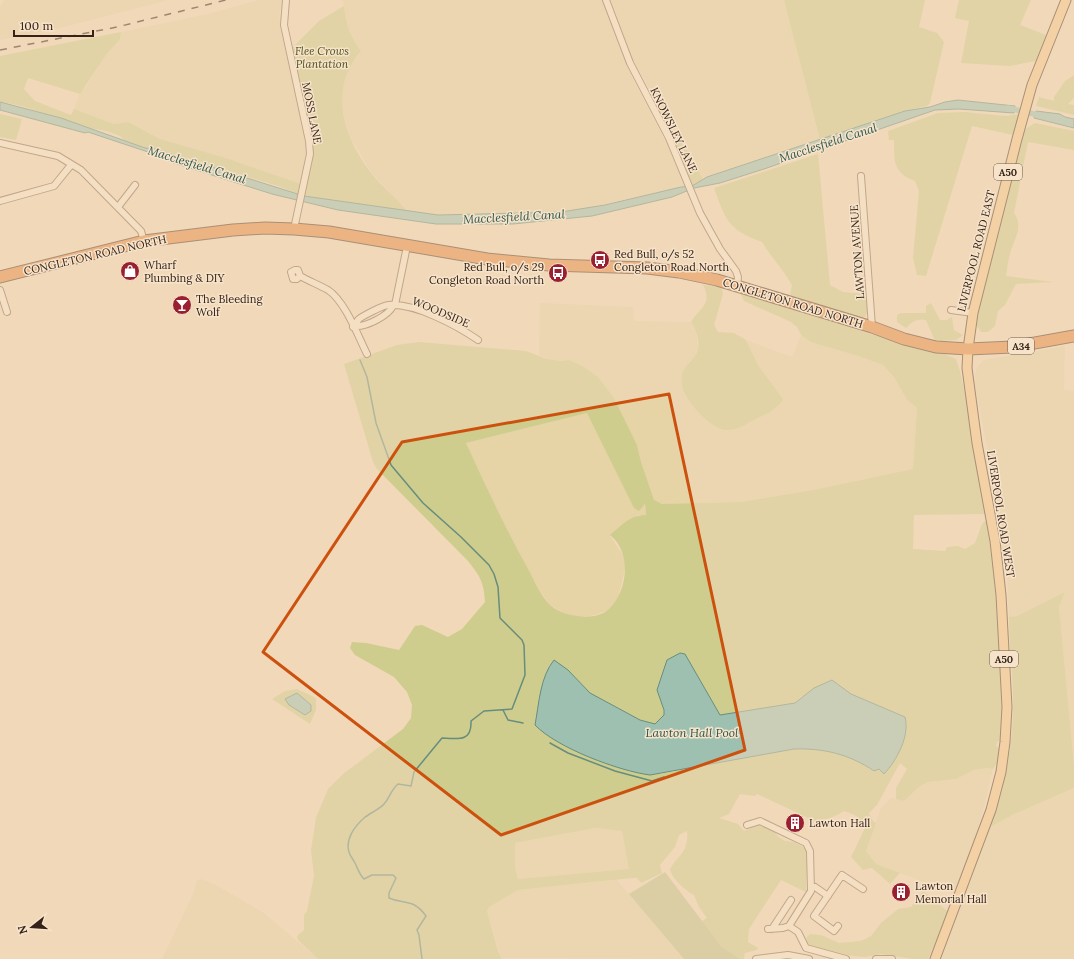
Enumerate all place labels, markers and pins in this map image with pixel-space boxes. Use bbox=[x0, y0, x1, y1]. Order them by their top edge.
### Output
place label: Red Bull, o/s 52 Congleton Road North bbox=[614, 247, 730, 274]
bus stop icon: Red Bull, o/s 52 Congleton Road North bbox=[589, 249, 611, 271]
place label: Wharf Plumbing & DIY bbox=[144, 258, 225, 285]
shop icon: Wharf Plumbing & DIY bbox=[119, 260, 141, 282]
place label: Red Bull, o/s 29 Congleton Road North bbox=[429, 260, 544, 287]
bus stop icon: Red Bull, o/s 29 Congleton Road North bbox=[547, 262, 569, 284]
place label: The Bleeding Wolf bbox=[196, 292, 263, 319]
bar icon: The Bleeding Wolf bbox=[171, 294, 193, 316]
building icon: Lawton Hall bbox=[784, 812, 806, 834]
place label: Lawton Hall bbox=[809, 816, 870, 830]
place label: Lawton Memorial Hall bbox=[915, 879, 987, 906]
building icon: Lawton Memorial Hall bbox=[890, 881, 912, 903]

